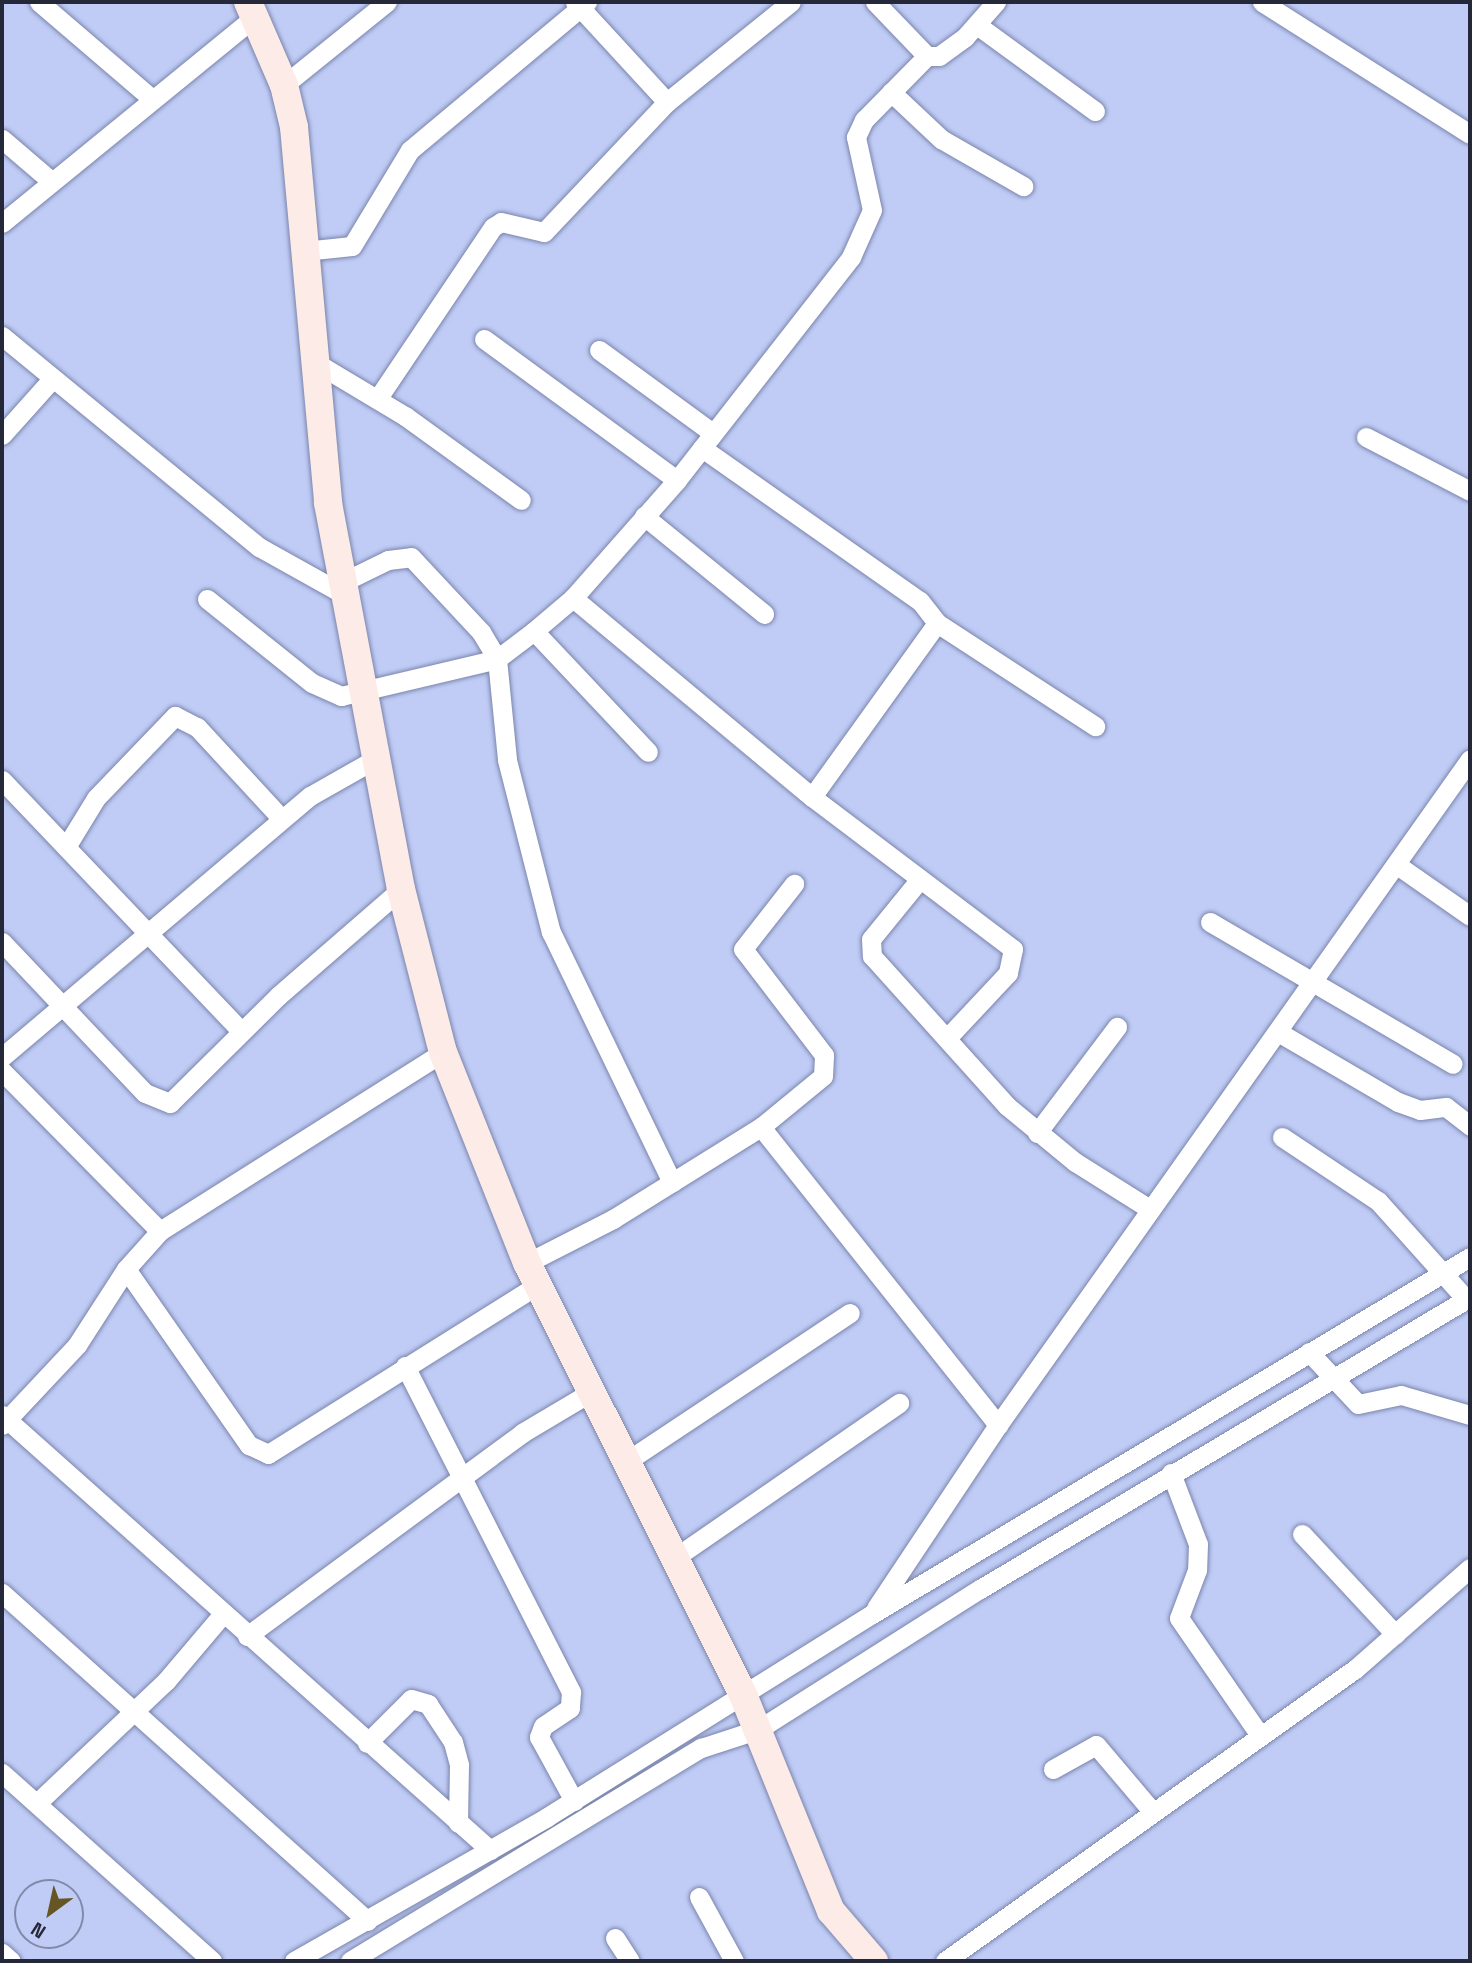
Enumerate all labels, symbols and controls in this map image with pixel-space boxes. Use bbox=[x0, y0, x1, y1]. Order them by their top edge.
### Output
north arrow bbox=[14, 1879, 84, 1949]
text: N bbox=[26, 1916, 51, 1944]

